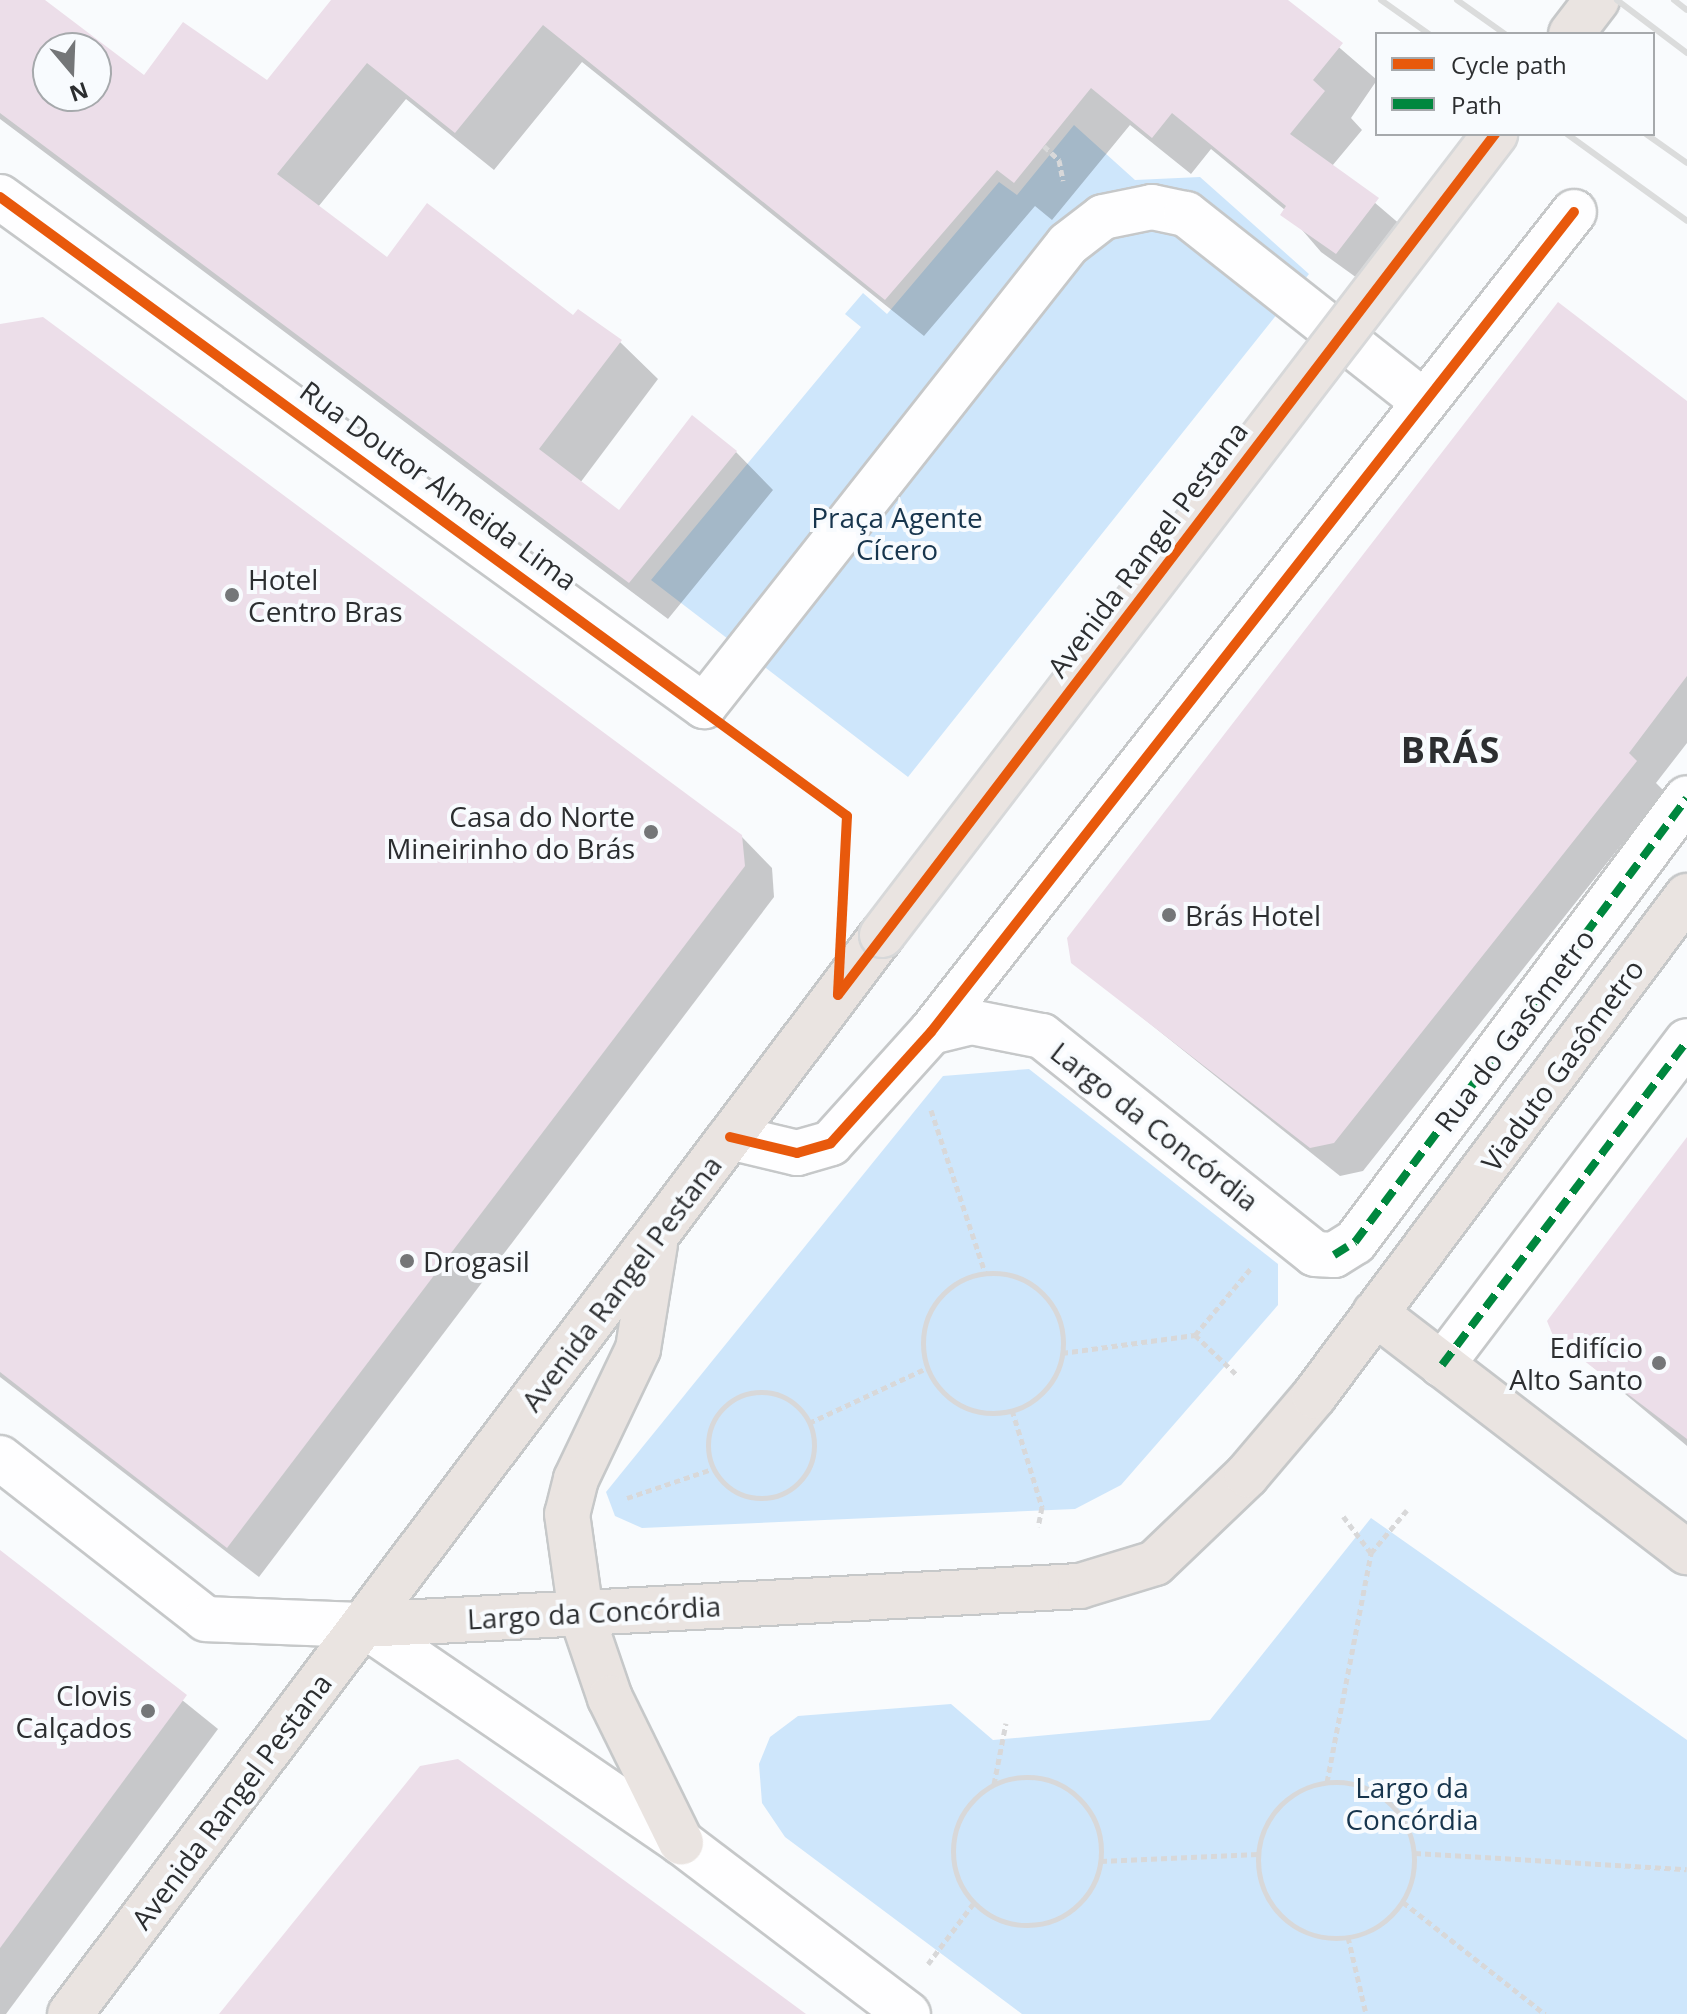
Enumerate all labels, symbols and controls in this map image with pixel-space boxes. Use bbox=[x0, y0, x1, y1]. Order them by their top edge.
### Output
north arrow bbox=[32, 32, 112, 112]
legend bbox=[1375, 32, 1655, 136]
text: Cycle path bbox=[1451, 48, 1567, 81]
text: N bbox=[66, 76, 93, 110]
text: Path bbox=[1451, 88, 1502, 121]
street label: Rua Doutor Almeida Lima bbox=[294, 373, 584, 597]
street label: Avenida Rangel Pestana bbox=[1040, 415, 1254, 683]
park label: Praça Agente Cícero bbox=[811, 500, 983, 566]
place label: Hotel Centro Bras bbox=[248, 562, 403, 628]
marker: Hotel Centro Bras bbox=[223, 586, 241, 604]
district label: BRÁS bbox=[1401, 728, 1501, 772]
place label: Casa do Norte Mineirinho do Brás bbox=[386, 799, 635, 865]
marker: Casa do Norte Mineirinho do Brás bbox=[642, 823, 660, 841]
place label: Brás Hotel bbox=[1185, 898, 1321, 932]
marker: Brás Hotel bbox=[1160, 906, 1178, 924]
street label: Rua do Gasômetro bbox=[1427, 922, 1601, 1138]
street label: Viaduto Gasômetro bbox=[1474, 952, 1650, 1178]
street label: Largo da Concórdia bbox=[1045, 1035, 1265, 1217]
street label: Avenida Rangel Pestana bbox=[514, 1149, 728, 1417]
place label: Drogasil bbox=[423, 1244, 530, 1278]
marker: Drogasil bbox=[398, 1252, 416, 1270]
place label: Edifício Alto Santo bbox=[1509, 1330, 1643, 1396]
marker: Edifício Alto Santo bbox=[1650, 1354, 1668, 1372]
street label: Largo da Concórdia bbox=[466, 1589, 722, 1635]
street label: Avenida Rangel Pestana bbox=[124, 1667, 338, 1935]
place label: Clovis Calçados bbox=[15, 1678, 132, 1744]
marker: Clovis Calçados bbox=[139, 1702, 157, 1720]
park label: Largo da Concórdia bbox=[1345, 1770, 1479, 1836]

